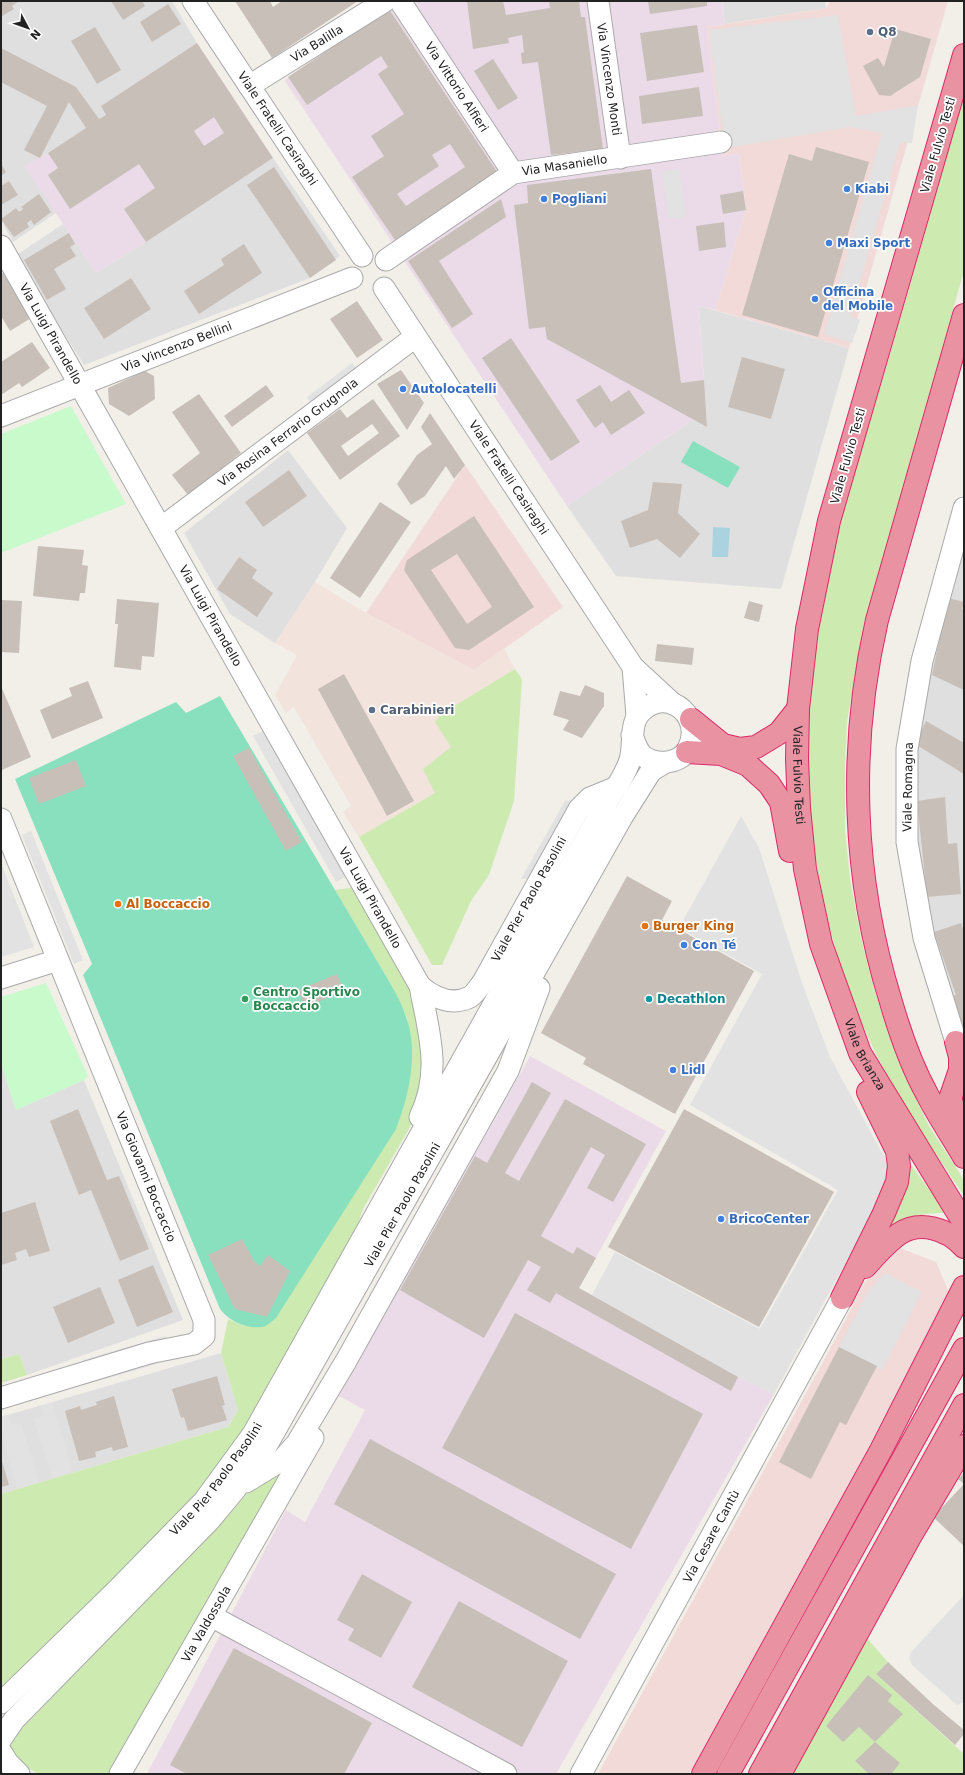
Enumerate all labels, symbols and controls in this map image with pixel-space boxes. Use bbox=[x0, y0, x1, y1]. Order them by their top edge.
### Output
north arrow bbox=[8, 8, 48, 48]
street label: Via Balilla bbox=[288, 22, 345, 65]
street label: Via Vincenzo Monti bbox=[594, 22, 624, 137]
place label: Q8 bbox=[878, 25, 897, 39]
text: N bbox=[27, 26, 43, 42]
marker: Q8 bbox=[865, 27, 875, 37]
street label: Via Vittorio Alfieri bbox=[422, 39, 491, 135]
street label: Viale Fratelli Casiraghi bbox=[235, 69, 320, 188]
street label: Viale Fulvio Testi bbox=[918, 96, 958, 194]
street label: Via Masaniello bbox=[521, 152, 608, 179]
place label: Kiabi bbox=[855, 182, 889, 196]
marker: Kiabi bbox=[842, 184, 852, 194]
place label: Pogliani bbox=[552, 192, 607, 206]
marker: Pogliani bbox=[539, 194, 549, 204]
place label: Maxi Sport bbox=[837, 236, 910, 250]
marker: Maxi Sport bbox=[824, 238, 834, 248]
street label: Via Luigi Pirandello bbox=[17, 281, 85, 387]
place label: Officina del Mobile bbox=[823, 285, 893, 313]
marker: Officina del Mobile bbox=[810, 294, 820, 304]
street label: Via Vincenzo Bellini bbox=[120, 319, 234, 375]
street label: Via Rosina Ferrario Grugnola bbox=[215, 375, 361, 490]
place label: Autolocatelli bbox=[411, 382, 497, 396]
marker: Autolocatelli bbox=[398, 384, 408, 394]
street label: Viale Fulvio Testi bbox=[828, 407, 868, 505]
street label: Viale Fratelli Casiraghi bbox=[466, 418, 551, 537]
street label: Via Luigi Pirandello bbox=[176, 563, 245, 669]
place label: Carabinieri bbox=[380, 703, 454, 717]
marker: Carabinieri bbox=[367, 705, 377, 715]
street label: Viale Fulvio Testi bbox=[790, 725, 808, 825]
street label: Viale Romagna bbox=[900, 742, 916, 832]
street label: Viale Pier Paolo Pasolini bbox=[489, 834, 569, 964]
street label: Via Luigi Pirandello bbox=[336, 845, 404, 951]
place label: Al Boccaccio bbox=[126, 897, 210, 911]
marker: Al Boccaccio bbox=[113, 899, 123, 909]
place label: Burger King bbox=[653, 919, 734, 933]
marker: Burger King bbox=[640, 921, 650, 931]
place label: Con Té bbox=[692, 938, 737, 952]
marker: Con Té bbox=[679, 940, 689, 950]
place label: Centro Sportivo Boccaccio bbox=[253, 985, 360, 1013]
place label: Decathlon bbox=[657, 992, 726, 1006]
marker: Centro Sportivo Boccaccio bbox=[240, 994, 250, 1004]
marker: Decathlon bbox=[644, 994, 654, 1004]
street label: Viale Brianza bbox=[841, 1017, 888, 1093]
place label: Lidl bbox=[681, 1063, 705, 1077]
marker: Lidl bbox=[668, 1065, 678, 1075]
street label: Via Giovanni Boccaccio bbox=[113, 1110, 179, 1244]
street label: Viale Pier Paolo Pasolini bbox=[362, 1140, 443, 1270]
place label: BricoCenter bbox=[729, 1212, 809, 1226]
marker: BricoCenter bbox=[716, 1214, 726, 1224]
street label: Viale Pier Paolo Pasolini bbox=[167, 1420, 265, 1539]
street label: Via Cesare Cantù bbox=[680, 1488, 742, 1585]
street label: Via Valdossola bbox=[179, 1583, 234, 1665]

